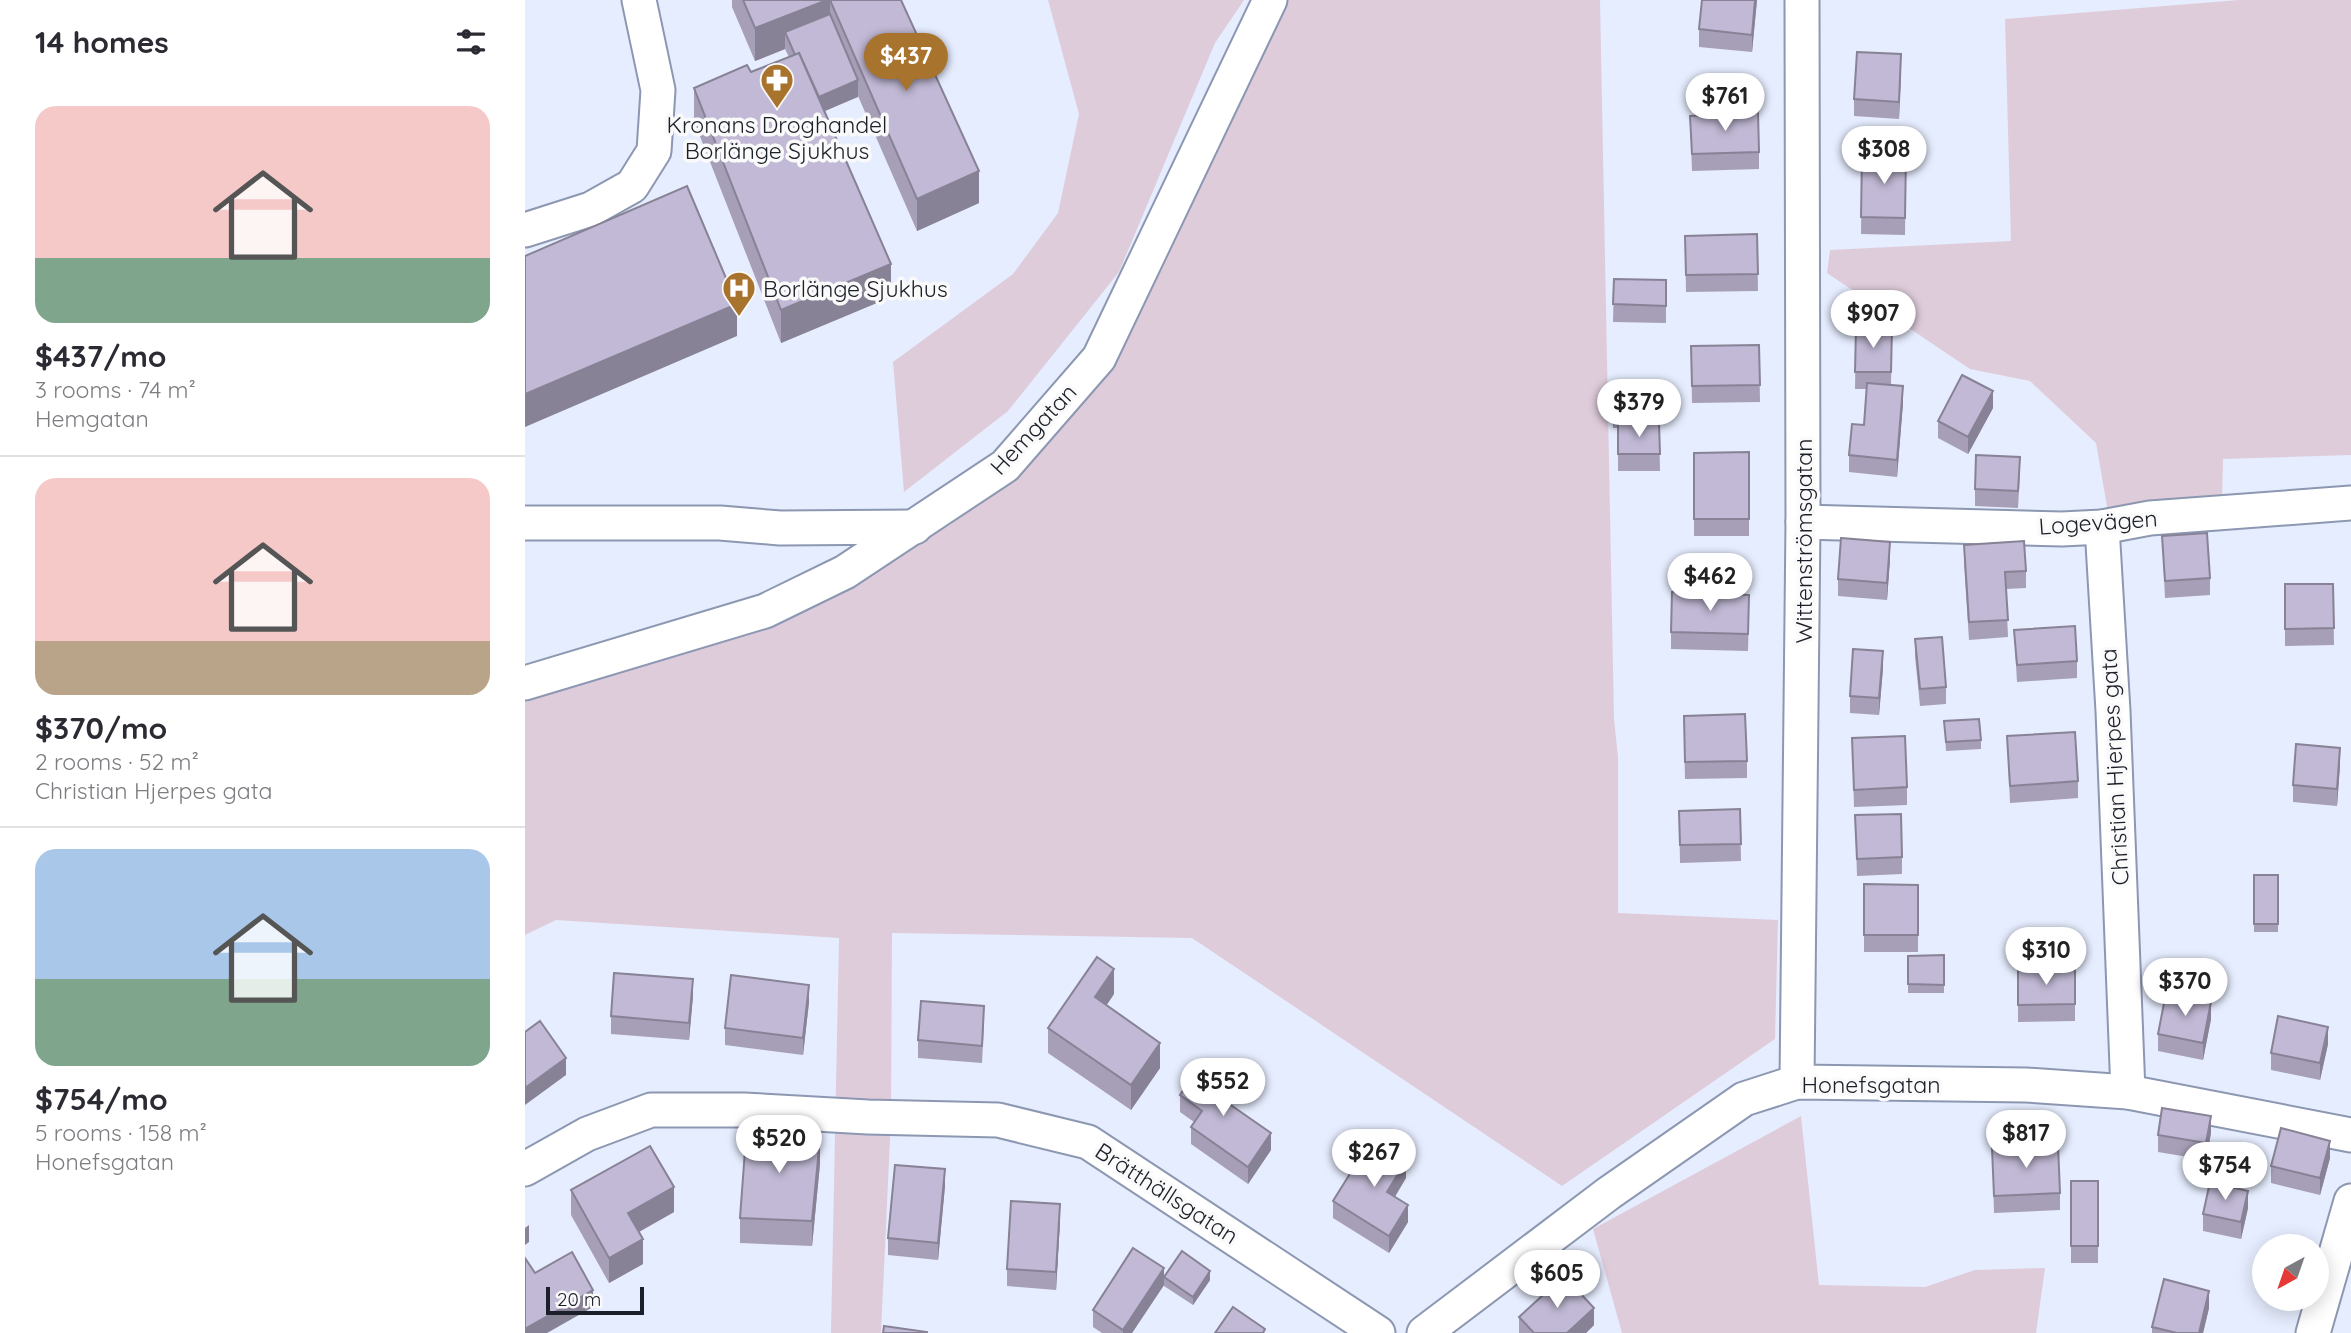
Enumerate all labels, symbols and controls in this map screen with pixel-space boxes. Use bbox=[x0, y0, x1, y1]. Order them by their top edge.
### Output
text: 14 homes bbox=[35, 23, 169, 61]
icon: filters bbox=[452, 23, 490, 61]
pin: $437 bbox=[865, 34, 947, 93]
text: $437 bbox=[880, 41, 932, 70]
pharmacy icon: Kronans Droghandel Borlänge Sjukhus bbox=[758, 61, 796, 110]
pin: $761 bbox=[1684, 74, 1766, 133]
text: $761 bbox=[1702, 81, 1748, 110]
place label: Kronans Droghandel Borlänge Sjukhus bbox=[667, 110, 887, 165]
pin: $308 bbox=[1843, 127, 1925, 186]
text: $308 bbox=[1858, 134, 1910, 163]
icon: home bbox=[200, 152, 326, 278]
hospital icon: Borlänge Sjukhus bbox=[720, 269, 758, 318]
place label: Borlänge Sjukhus bbox=[763, 274, 948, 303]
pin: $907 bbox=[1832, 290, 1914, 350]
text: $907 bbox=[1847, 298, 1899, 327]
text: $437/mo bbox=[35, 337, 167, 375]
text: 3 rooms · 74 m² bbox=[35, 375, 196, 404]
street label: Hemgatan bbox=[984, 378, 1082, 480]
pin: $379 bbox=[1598, 380, 1680, 439]
text: $379 bbox=[1613, 387, 1665, 416]
text: Hemgatan bbox=[35, 404, 149, 433]
street label: Wittenströmsgatan bbox=[1789, 438, 1818, 644]
street label: Logevägen bbox=[2038, 503, 2158, 541]
icon: home bbox=[200, 524, 326, 650]
pin: $462 bbox=[1669, 554, 1751, 613]
text: $462 bbox=[1683, 561, 1737, 590]
street label: Christian Hjerpes gata bbox=[2093, 648, 2135, 886]
text: $370/mo bbox=[35, 709, 167, 747]
text: 2 rooms · 52 m² bbox=[35, 747, 199, 776]
text: Christian Hjerpes gata bbox=[35, 776, 272, 805]
icon: home bbox=[200, 895, 326, 1021]
pin: $310 bbox=[2005, 928, 2087, 987]
text: $310 bbox=[2021, 935, 2071, 964]
pin: $370 bbox=[2144, 958, 2226, 1018]
text: $370 bbox=[2159, 966, 2211, 995]
pin: $552 bbox=[1182, 1058, 1264, 1118]
text: $552 bbox=[1196, 1066, 1250, 1095]
street label: Honefsgatan bbox=[1801, 1070, 1941, 1099]
text: $754/mo bbox=[35, 1080, 168, 1118]
pin: $817 bbox=[1985, 1110, 2067, 1170]
pin: $520 bbox=[738, 1116, 820, 1175]
text: 5 rooms · 158 m² bbox=[35, 1118, 207, 1147]
text: $817 bbox=[2002, 1118, 2050, 1147]
text: $520 bbox=[752, 1123, 806, 1152]
pin: $267 bbox=[1333, 1130, 1415, 1189]
street label: Brätthällsgatan bbox=[1090, 1136, 1244, 1250]
text: $267 bbox=[1348, 1137, 1400, 1166]
pin: $754 bbox=[2184, 1142, 2266, 1202]
text: Honefsgatan bbox=[35, 1147, 174, 1176]
text: $754 bbox=[2198, 1150, 2252, 1179]
north arrow bbox=[2252, 1234, 2329, 1311]
map controls bbox=[2252, 1234, 2329, 1311]
pin: $605 bbox=[1516, 1250, 1598, 1310]
text: $605 bbox=[1530, 1258, 1584, 1287]
scale bar bbox=[546, 1284, 644, 1316]
text: 20 m bbox=[557, 1287, 601, 1311]

